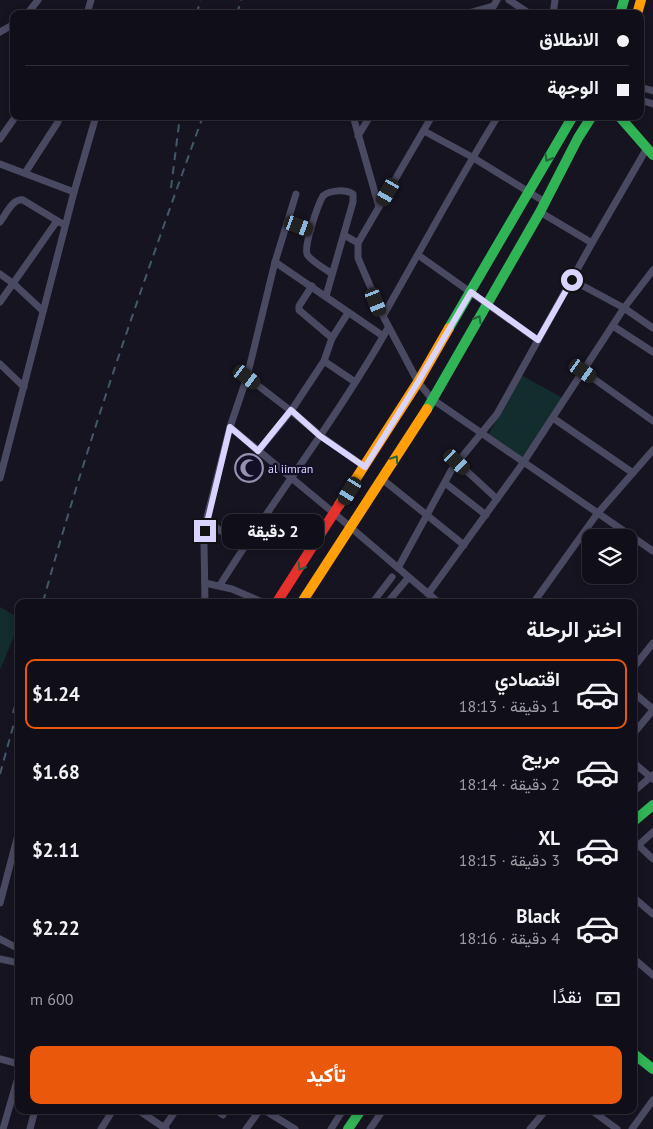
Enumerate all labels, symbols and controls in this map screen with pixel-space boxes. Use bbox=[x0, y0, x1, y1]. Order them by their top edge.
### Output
text: الانطلاق bbox=[539, 27, 599, 51]
text: الوجهة bbox=[547, 75, 599, 99]
one-way arrow bbox=[544, 153, 554, 162]
car bbox=[374, 175, 401, 209]
car bbox=[282, 214, 315, 238]
route start bbox=[561, 269, 583, 291]
car bbox=[363, 285, 388, 319]
one-way arrow bbox=[472, 316, 482, 325]
car bbox=[566, 356, 599, 386]
car bbox=[230, 362, 263, 392]
car bbox=[440, 446, 473, 478]
mosque icon: al iimran bbox=[234, 453, 264, 483]
one-way arrow bbox=[389, 455, 398, 465]
place label: al iimran bbox=[268, 461, 313, 476]
car bbox=[335, 474, 364, 508]
callout: 2 دقيقة bbox=[222, 514, 325, 548]
route end bbox=[194, 520, 216, 542]
text: 2 دقيقة bbox=[247, 521, 299, 541]
map controls bbox=[582, 529, 637, 584]
button: layers bbox=[582, 529, 637, 584]
one-way arrow bbox=[298, 561, 307, 570]
text: اختر الرحلة bbox=[526, 615, 622, 643]
text: اقتصادي bbox=[495, 667, 560, 691]
icon: car bbox=[575, 672, 620, 717]
text: $1.24 bbox=[32, 682, 80, 706]
text: 1 دقيقة · 18:13 bbox=[459, 696, 560, 716]
text: مريح bbox=[522, 745, 560, 769]
icon: car bbox=[575, 750, 620, 795]
text: $1.68 bbox=[32, 760, 80, 784]
text: 2 دقيقة · 18:14 bbox=[459, 774, 560, 794]
text: XL bbox=[538, 826, 560, 850]
icon: car bbox=[575, 828, 620, 873]
text: $2.11 bbox=[32, 838, 80, 862]
text: 3 دقيقة · 18:15 bbox=[459, 850, 560, 870]
text: Black bbox=[516, 904, 560, 928]
icon: car bbox=[575, 906, 620, 951]
text: $2.22 bbox=[32, 916, 80, 940]
text: 4 دقيقة · 18:16 bbox=[459, 928, 560, 948]
text: نقدًا bbox=[553, 984, 582, 1008]
icon: cash bbox=[594, 985, 622, 1013]
text: 600 m bbox=[30, 989, 73, 1009]
button: تأكيد bbox=[30, 1046, 622, 1104]

